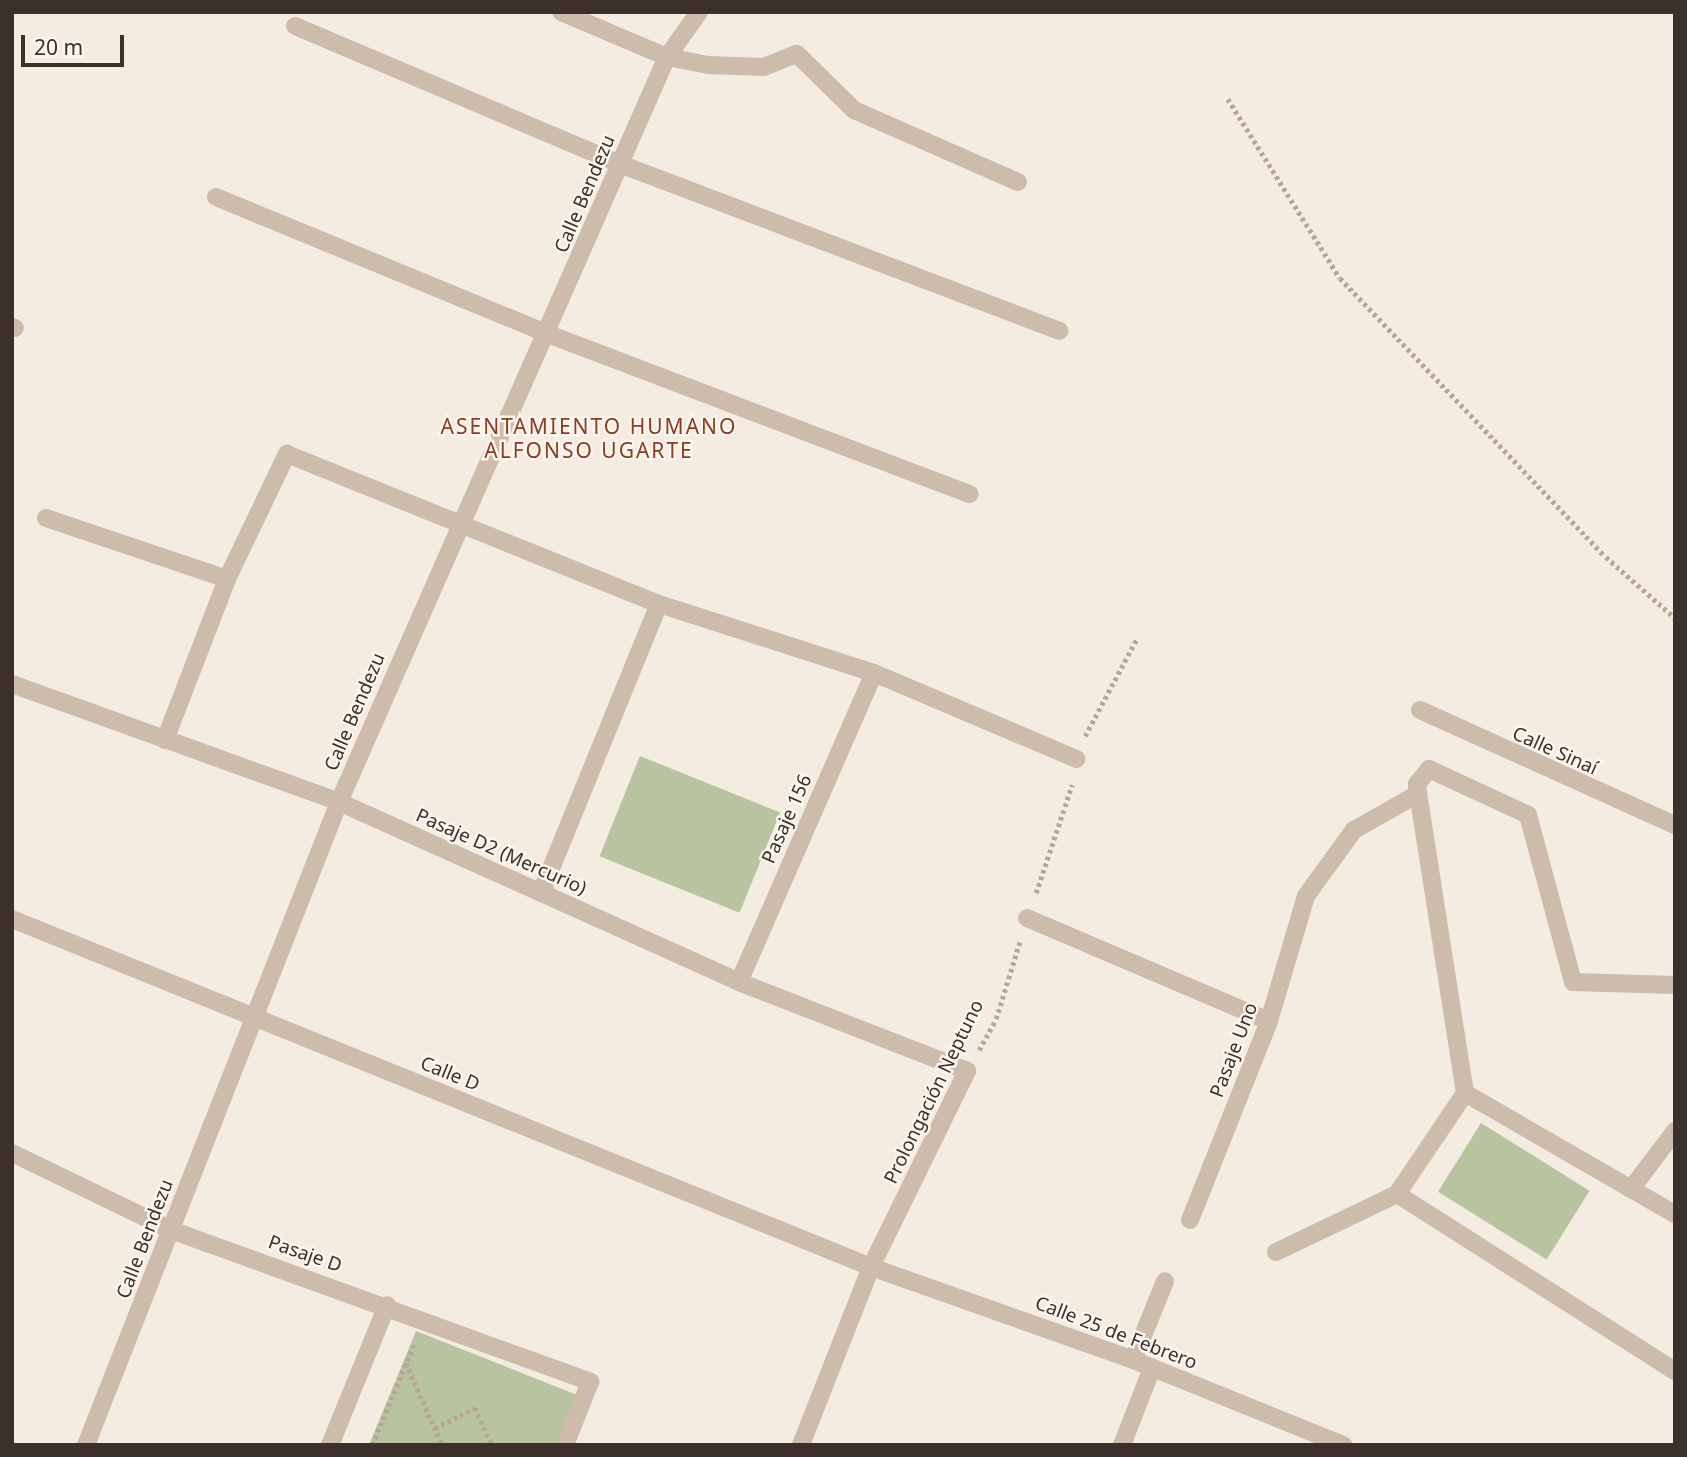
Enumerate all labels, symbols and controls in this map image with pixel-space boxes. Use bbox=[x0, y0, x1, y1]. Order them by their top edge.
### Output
scale bar bbox=[24, 21, 128, 65]
text: 20 m bbox=[34, 33, 83, 61]
street label: Calle Bendezu bbox=[550, 132, 620, 256]
district label: ASENTAMIENTO HUMANO ALFONSO UGARTE bbox=[443, 413, 735, 463]
street label: Calle Bendezu bbox=[320, 650, 390, 774]
street label: Calle Sinaí bbox=[1509, 722, 1601, 780]
street label: Pasaje 156 bbox=[757, 771, 817, 867]
street label: Pasaje D2 (Mercurio) bbox=[412, 804, 590, 900]
street label: Prolongación Neptuno bbox=[880, 996, 988, 1188]
street label: Pasaje Uno bbox=[1206, 999, 1262, 1101]
street label: Calle D bbox=[417, 1052, 483, 1096]
street label: Calle Bendezu bbox=[112, 1176, 178, 1302]
street label: Pasaje D bbox=[265, 1231, 345, 1277]
street label: Calle 25 de Febrero bbox=[1032, 1292, 1200, 1374]

